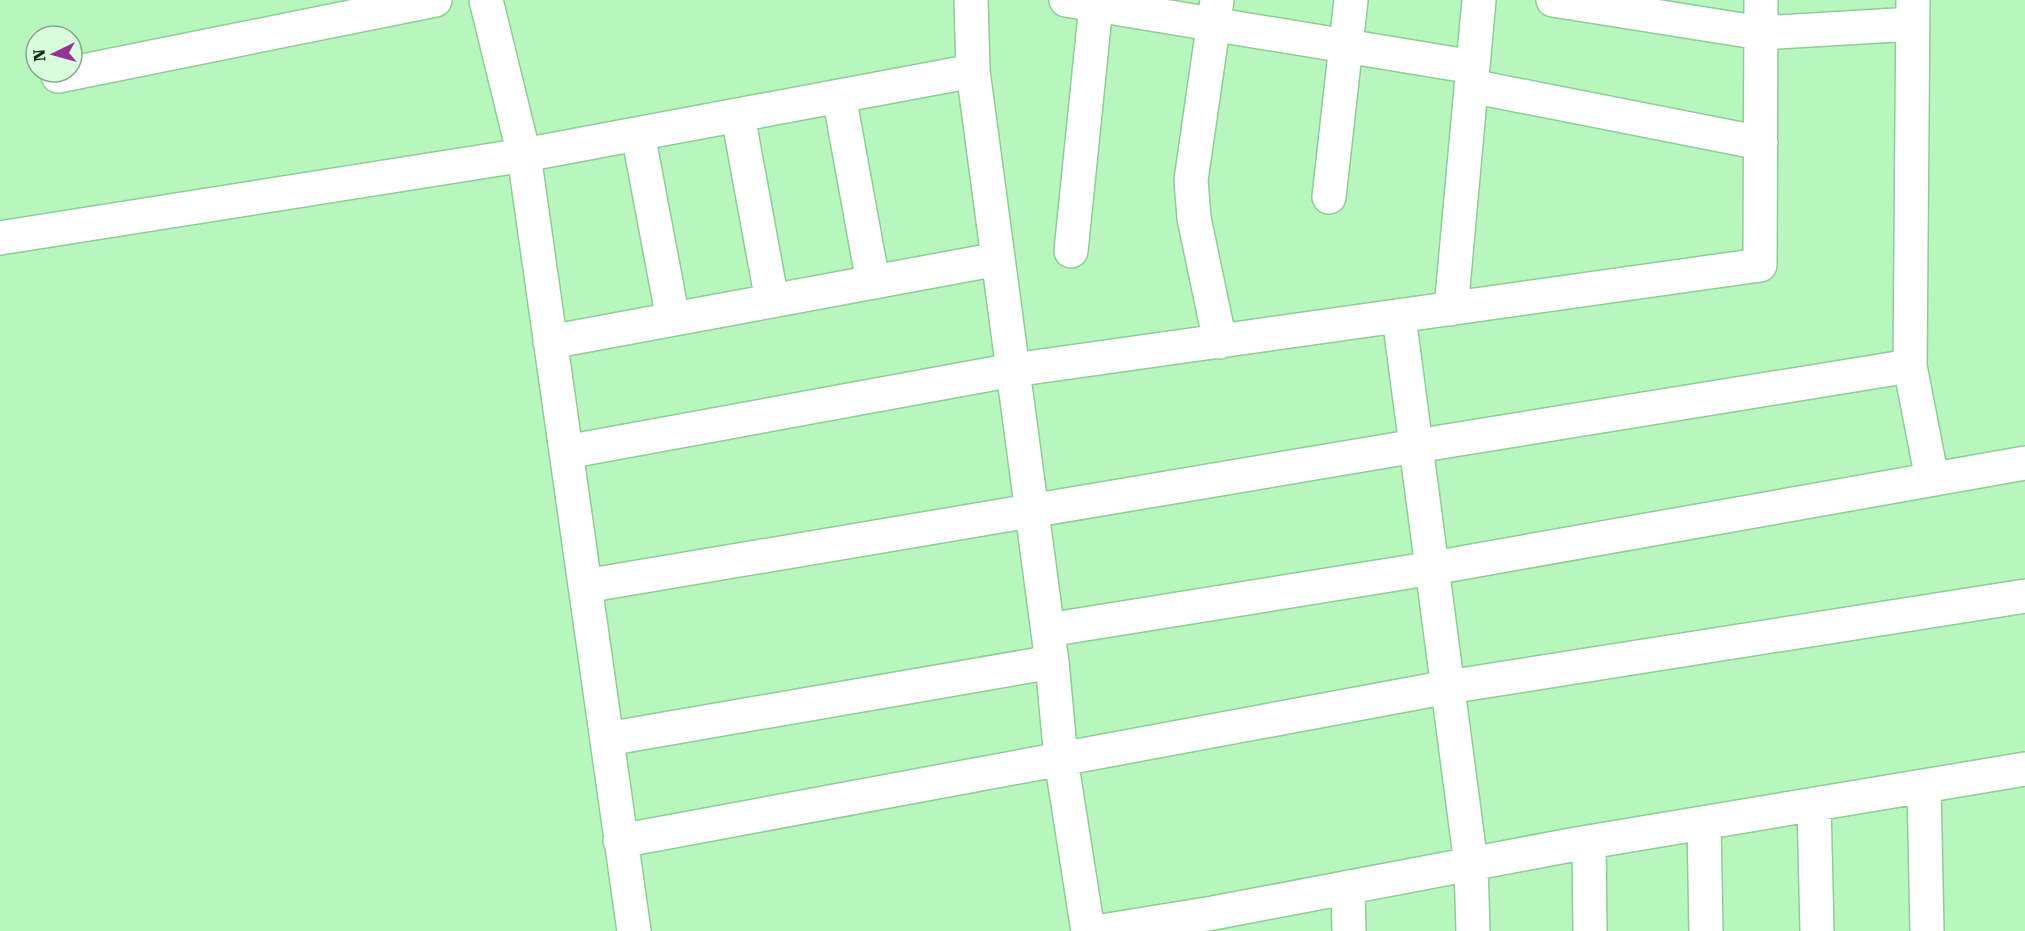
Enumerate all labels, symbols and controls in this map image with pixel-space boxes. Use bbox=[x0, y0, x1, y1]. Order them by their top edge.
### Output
north arrow bbox=[24, 24, 84, 84]
text: N bbox=[30, 48, 50, 62]

